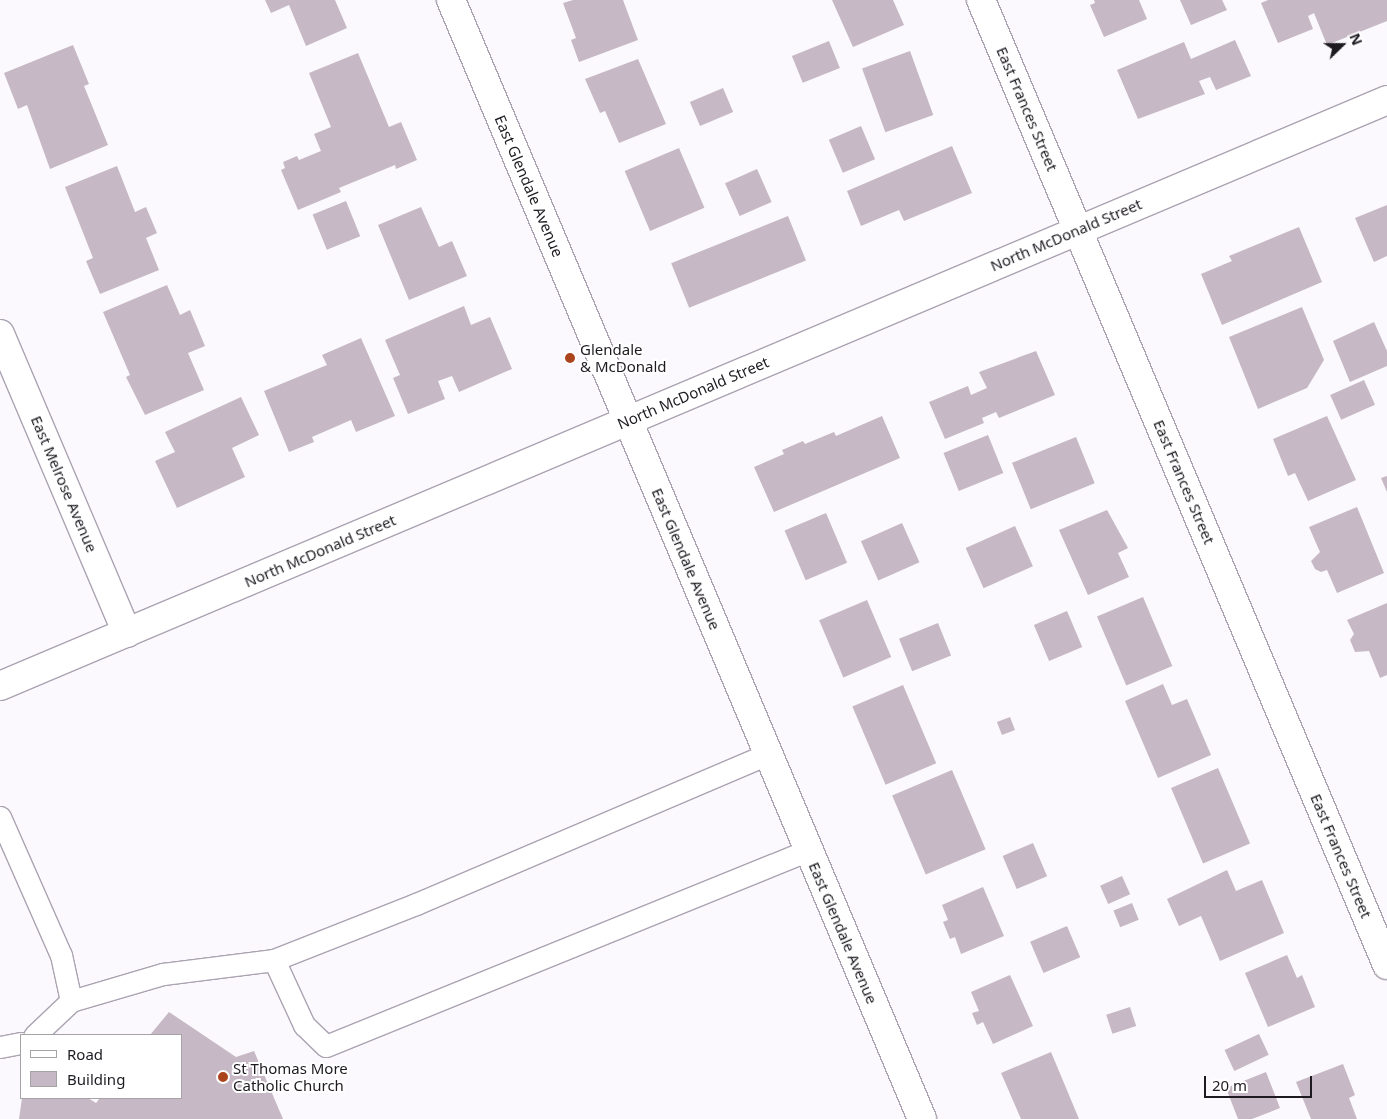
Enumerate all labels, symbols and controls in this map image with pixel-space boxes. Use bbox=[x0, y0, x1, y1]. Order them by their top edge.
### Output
north arrow bbox=[1317, 20, 1367, 70]
text: N bbox=[1345, 30, 1367, 48]
street label: East Frances Street bbox=[993, 44, 1061, 174]
street label: East Glendale Avenue bbox=[491, 112, 567, 260]
street label: North McDonald Street bbox=[988, 195, 1144, 275]
place label: Glendale & McDonald bbox=[580, 340, 666, 375]
marker: Glendale & McDonald bbox=[564, 352, 576, 364]
street label: North McDonald Street bbox=[615, 353, 771, 433]
street label: East Melrose Avenue bbox=[27, 413, 101, 555]
street label: East Frances Street bbox=[1150, 417, 1218, 547]
street label: East Glendale Avenue bbox=[648, 485, 724, 633]
street label: North McDonald Street bbox=[242, 511, 398, 591]
street label: East Frances Street bbox=[1307, 791, 1375, 921]
street label: East Glendale Avenue bbox=[805, 859, 881, 1007]
legend bbox=[20, 1034, 182, 1099]
text: Road bbox=[67, 1044, 103, 1064]
place label: St Thomas More Catholic Church bbox=[233, 1059, 348, 1094]
scale bar bbox=[1207, 1066, 1314, 1098]
text: Building bbox=[67, 1069, 125, 1089]
marker: St Thomas More Catholic Church bbox=[217, 1071, 229, 1083]
text: 20 m bbox=[1212, 1075, 1247, 1095]

